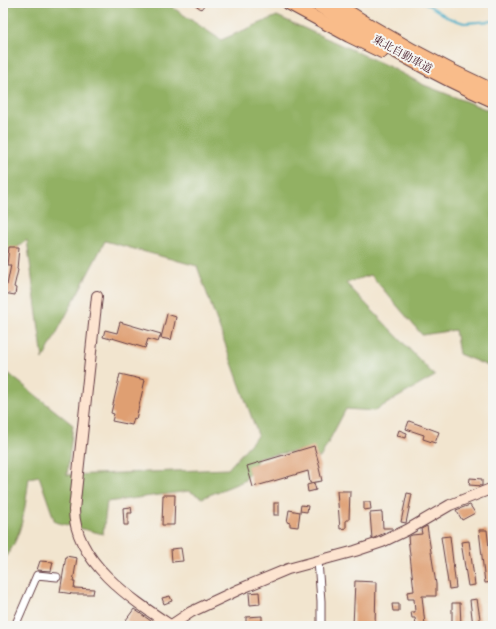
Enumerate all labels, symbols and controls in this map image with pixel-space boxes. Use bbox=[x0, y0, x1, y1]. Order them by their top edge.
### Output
street label: 東北自動車道 bbox=[370, 32, 434, 78]

